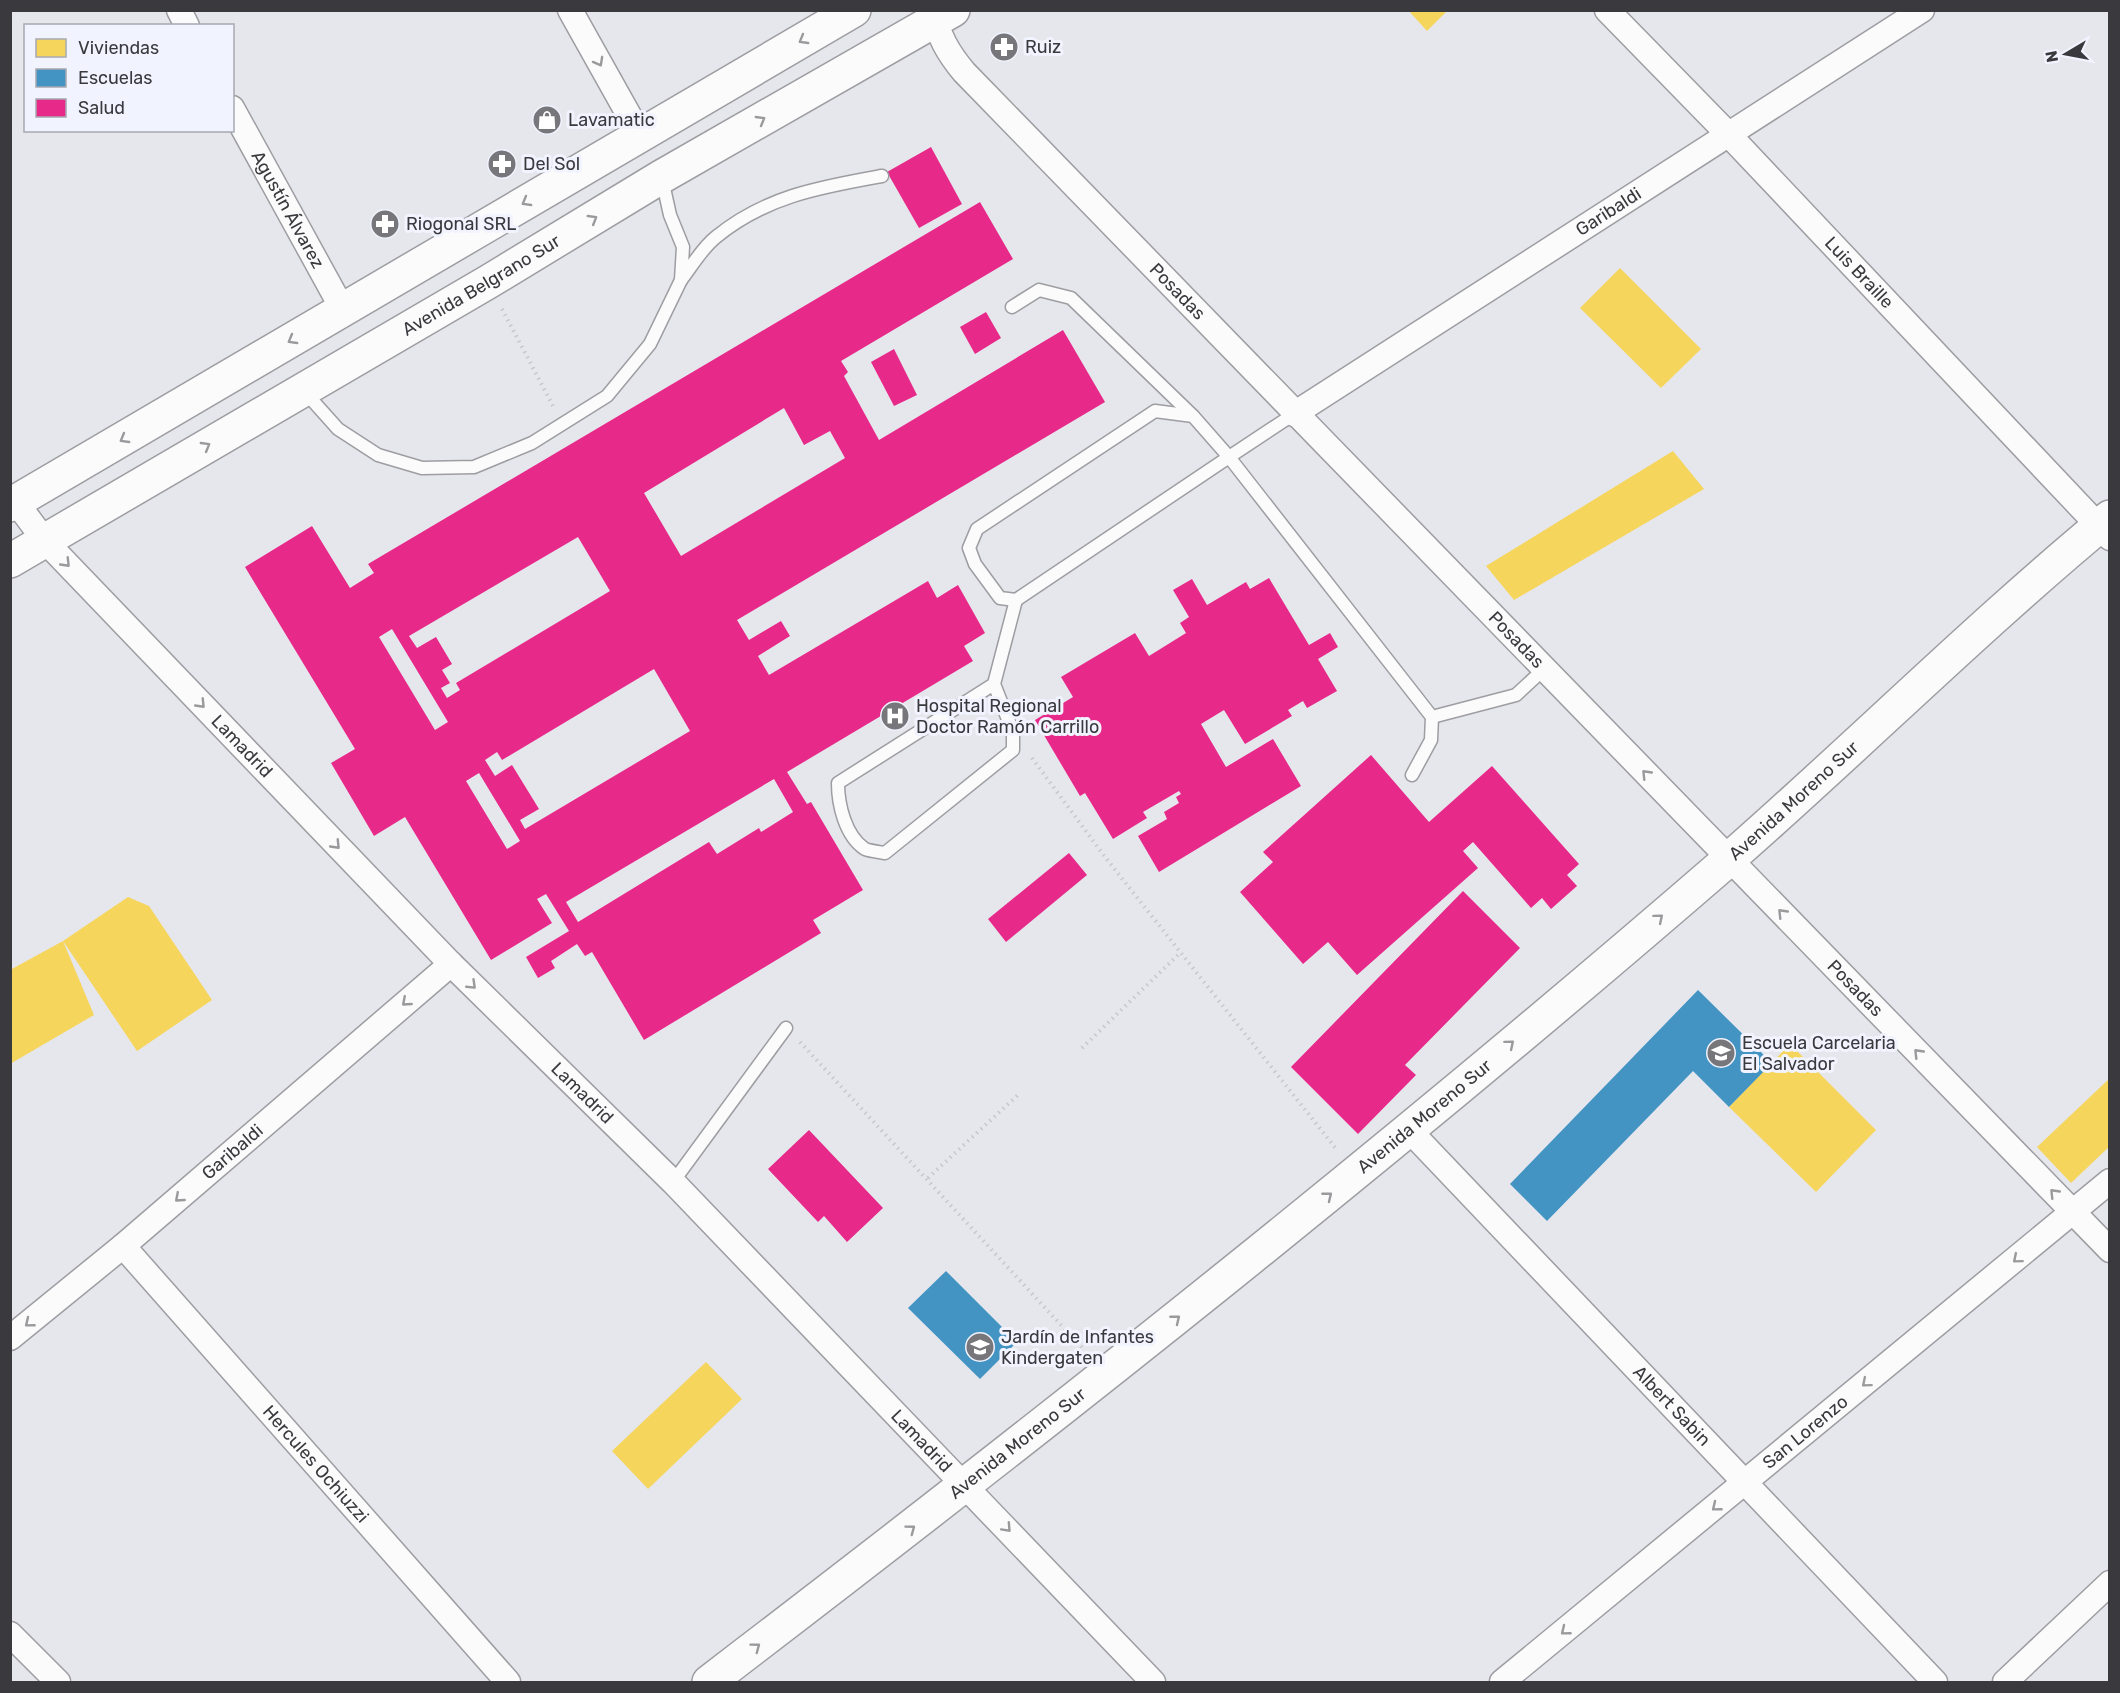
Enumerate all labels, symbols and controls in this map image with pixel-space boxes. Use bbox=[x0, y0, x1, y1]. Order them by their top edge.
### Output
legend bbox=[24, 24, 234, 132]
north arrow bbox=[2036, 24, 2096, 84]
pharmacy icon: Ruiz bbox=[988, 31, 1020, 63]
one-way arrow bbox=[799, 33, 809, 44]
place label: Ruiz bbox=[1025, 36, 1061, 58]
text: Viviendas bbox=[78, 37, 159, 59]
text: N bbox=[2041, 49, 2062, 64]
one-way arrow bbox=[592, 55, 603, 66]
text: Escuelas bbox=[78, 67, 152, 89]
text: Salud bbox=[78, 97, 125, 119]
shop icon: Lavamatic bbox=[531, 104, 563, 136]
place label: Lavamatic bbox=[568, 109, 655, 131]
one-way arrow bbox=[755, 116, 765, 128]
street label: Agustín Álvarez bbox=[247, 147, 329, 272]
pharmacy icon: Del Sol bbox=[486, 148, 518, 180]
place label: Del Sol bbox=[523, 153, 580, 175]
street label: Garibaldi bbox=[1572, 183, 1645, 241]
one-way arrow bbox=[522, 195, 532, 207]
pharmacy icon: Riogonal SRL bbox=[369, 208, 401, 240]
place label: Riogonal SRL bbox=[406, 213, 516, 235]
one-way arrow bbox=[587, 214, 597, 226]
street label: Avenida Belgrano Sur bbox=[398, 230, 564, 341]
street label: Luis Braille bbox=[1820, 232, 1898, 313]
street label: Posadas bbox=[1145, 258, 1210, 324]
one-way arrow bbox=[288, 333, 298, 344]
one-way arrow bbox=[120, 431, 130, 443]
one-way arrow bbox=[200, 442, 210, 454]
one-way arrow bbox=[59, 556, 70, 567]
street label: Posadas bbox=[1484, 607, 1549, 673]
place label: Hospital Regional Doctor Ramón Carrillo bbox=[916, 695, 1099, 738]
one-way arrow bbox=[194, 697, 205, 708]
hospital icon: Hospital Regional Doctor Ramón Carrillo bbox=[879, 700, 911, 732]
street label: Lamadrid bbox=[207, 710, 277, 782]
street label: Avenida Moreno Sur bbox=[1724, 736, 1863, 865]
one-way arrow bbox=[1643, 770, 1654, 781]
one-way arrow bbox=[329, 837, 340, 848]
one-way arrow bbox=[1779, 910, 1790, 921]
one-way arrow bbox=[1652, 915, 1663, 926]
street label: Posadas bbox=[1823, 955, 1888, 1021]
one-way arrow bbox=[464, 977, 475, 988]
one-way arrow bbox=[402, 995, 413, 1006]
place label: Escuela Carcelaria El Salvador bbox=[1742, 1032, 1896, 1075]
school or university icon: Escuela Carcelaria El Salvador bbox=[1705, 1037, 1737, 1069]
one-way arrow bbox=[1503, 1041, 1514, 1052]
one-way arrow bbox=[1915, 1050, 1926, 1061]
street label: Avenida Moreno Sur bbox=[1353, 1054, 1496, 1178]
street label: Lamadrid bbox=[547, 1058, 618, 1128]
street label: Garibaldi bbox=[197, 1120, 267, 1184]
one-way arrow bbox=[2050, 1189, 2061, 1200]
one-way arrow bbox=[175, 1190, 186, 1201]
one-way arrow bbox=[1321, 1193, 1332, 1204]
one-way arrow bbox=[2013, 1252, 2024, 1263]
one-way arrow bbox=[25, 1315, 36, 1326]
one-way arrow bbox=[1169, 1315, 1180, 1326]
place label: Jardín de Infantes Kindergaten bbox=[1001, 1326, 1154, 1369]
school or university icon: Jardín de Infantes Kindergaten bbox=[964, 1331, 996, 1363]
street label: Albert Sabin bbox=[1628, 1361, 1715, 1451]
one-way arrow bbox=[1862, 1376, 1873, 1387]
street label: Avenida Moreno Sur bbox=[945, 1383, 1090, 1504]
street label: San Lorenzo bbox=[1758, 1391, 1852, 1474]
street label: Hercules Ochiuzzi bbox=[258, 1401, 373, 1527]
street label: Lamadrid bbox=[886, 1405, 957, 1477]
one-way arrow bbox=[1712, 1500, 1723, 1511]
one-way arrow bbox=[999, 1521, 1010, 1532]
one-way arrow bbox=[904, 1525, 915, 1536]
one-way arrow bbox=[1561, 1624, 1572, 1635]
one-way arrow bbox=[749, 1643, 760, 1654]

